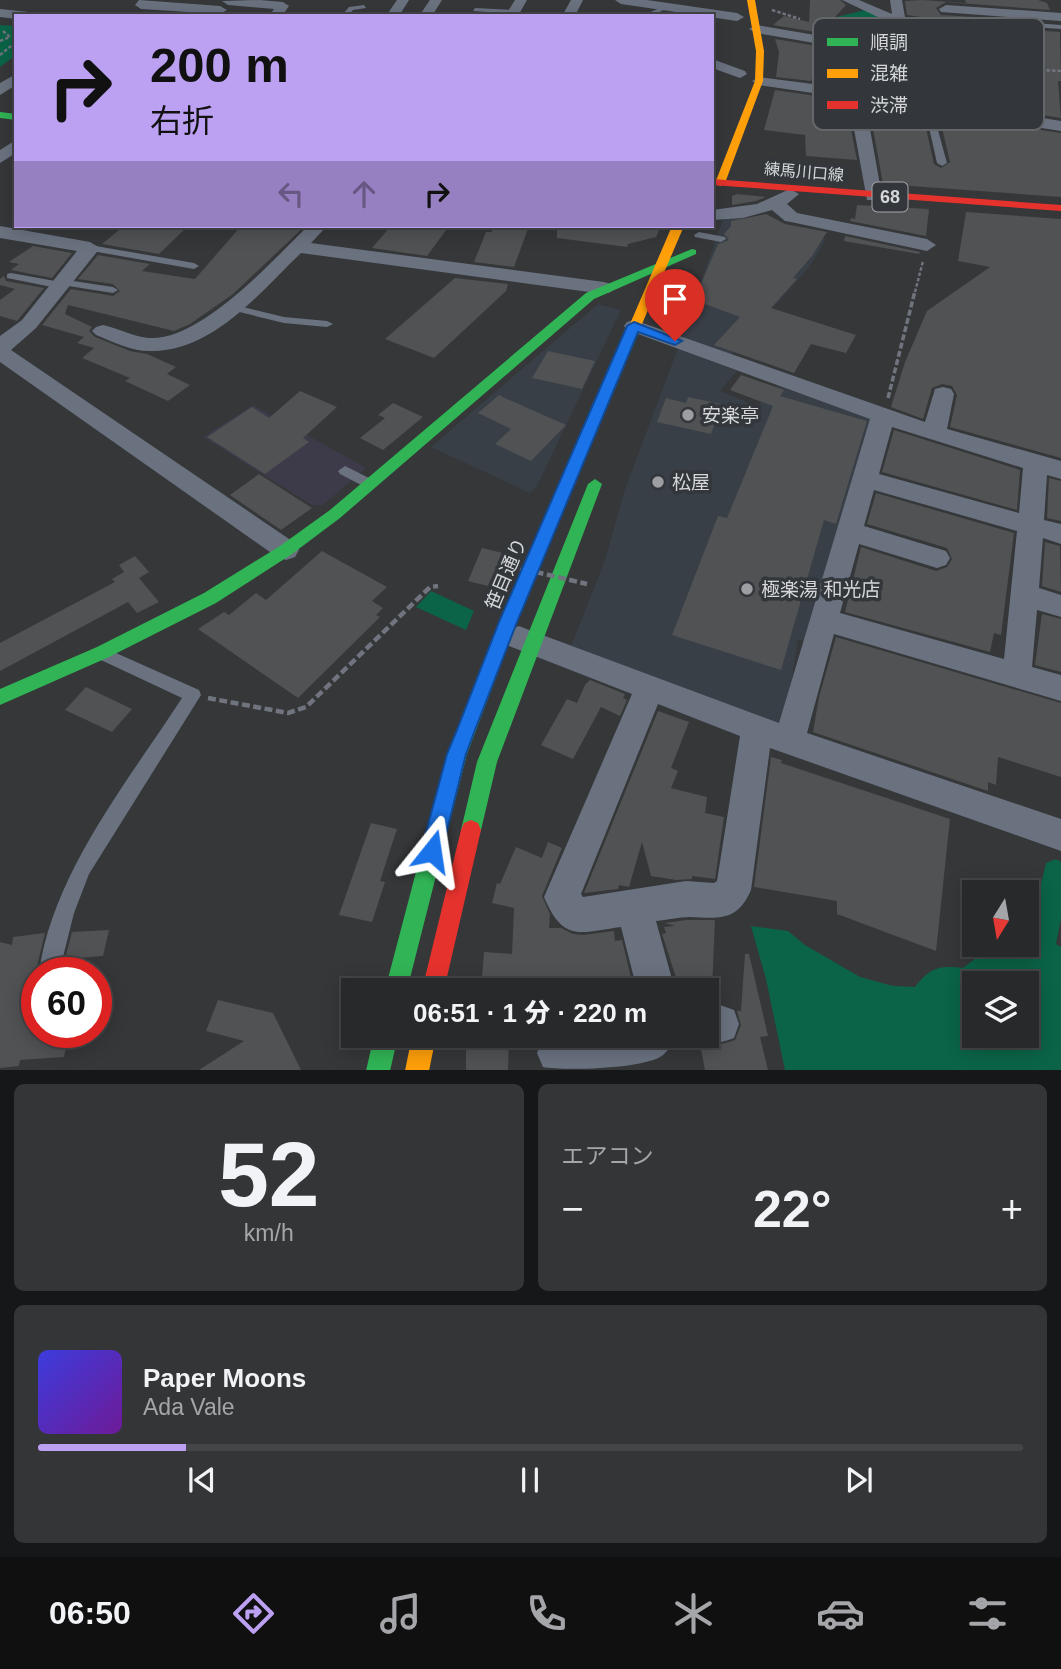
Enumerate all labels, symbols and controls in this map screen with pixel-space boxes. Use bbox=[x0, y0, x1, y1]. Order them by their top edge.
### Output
legend bbox=[813, 18, 1044, 130]
text: 順調 bbox=[870, 32, 908, 53]
text: 200 m bbox=[150, 38, 289, 92]
icon: right bbox=[35, 42, 126, 133]
text: 混雑 bbox=[870, 63, 908, 84]
text: 渋滞 bbox=[870, 95, 908, 116]
text: 右折 bbox=[150, 103, 214, 139]
street label: 練馬川口線 bbox=[763, 160, 845, 184]
icon: left bbox=[272, 175, 310, 213]
icon: ahead bbox=[345, 175, 383, 213]
icon: right bbox=[418, 175, 456, 213]
road number: 68 bbox=[872, 182, 908, 212]
pin bbox=[645, 269, 705, 341]
icon: arrive bbox=[656, 280, 694, 318]
place label: 安楽亭 bbox=[702, 405, 759, 426]
marker: 安楽亭 bbox=[680, 407, 696, 423]
place label: 松屋 bbox=[672, 472, 710, 493]
marker: 松屋 bbox=[650, 474, 666, 490]
street label: 笹目通り bbox=[481, 535, 531, 613]
place label: 極楽湯 和光店 bbox=[761, 579, 880, 600]
marker: 極楽湯 和光店 bbox=[739, 581, 755, 597]
position arrow bbox=[395, 814, 469, 888]
north arrow bbox=[962, 880, 1040, 957]
map controls bbox=[962, 880, 1039, 1048]
speed limit sign: 60 bbox=[21, 957, 112, 1048]
button: layers bbox=[962, 971, 1039, 1048]
text: 06:51 · 1 分 · 220 m bbox=[413, 998, 647, 1028]
text: 52 bbox=[218, 1124, 319, 1225]
text: エアコン bbox=[562, 1143, 654, 1169]
text: 22° bbox=[753, 1180, 832, 1238]
text: − bbox=[562, 1188, 584, 1230]
text: + bbox=[1001, 1188, 1023, 1230]
text: km/h bbox=[244, 1220, 294, 1246]
text: Paper Moons bbox=[143, 1363, 306, 1393]
text: Ada Vale bbox=[143, 1394, 235, 1420]
icon: previous bbox=[183, 1461, 221, 1499]
icon: pause bbox=[511, 1461, 549, 1499]
icon: next bbox=[840, 1461, 878, 1499]
icon: directions bbox=[229, 1589, 278, 1638]
icon: music bbox=[376, 1589, 425, 1638]
icon: phone bbox=[522, 1589, 571, 1638]
icon: climate bbox=[669, 1589, 718, 1638]
icon: car bbox=[816, 1589, 865, 1638]
icon: filters bbox=[963, 1589, 1012, 1638]
text: 06:50 bbox=[49, 1595, 131, 1631]

